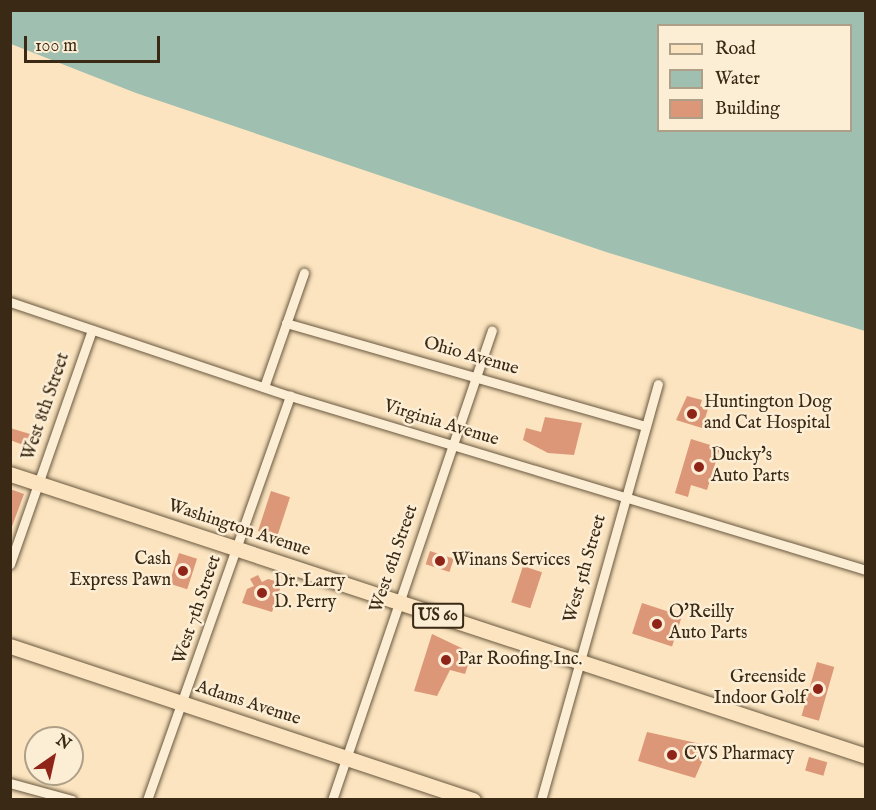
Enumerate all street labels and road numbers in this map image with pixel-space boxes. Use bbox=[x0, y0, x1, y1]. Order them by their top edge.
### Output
street label: Ohio Avenue bbox=[421, 333, 521, 381]
street label: West 8th Street bbox=[18, 350, 76, 464]
street label: Virginia Avenue bbox=[381, 396, 501, 452]
street label: Washington Avenue bbox=[165, 496, 313, 562]
street label: West 6th Street bbox=[366, 502, 424, 616]
street label: West 5th Street bbox=[560, 512, 612, 626]
street label: West 7th Street bbox=[169, 553, 227, 667]
road number: US 60 bbox=[411, 603, 465, 629]
street label: Adams Avenue bbox=[193, 677, 303, 731]

